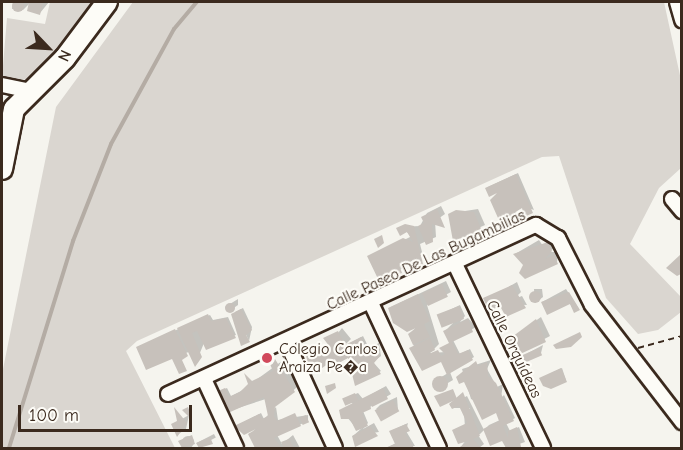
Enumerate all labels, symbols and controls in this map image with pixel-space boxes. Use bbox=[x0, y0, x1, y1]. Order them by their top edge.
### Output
north arrow bbox=[18, 18, 78, 78]
text: N bbox=[54, 47, 75, 64]
street label: Calle Paseo De Las Bugambilias bbox=[324, 205, 528, 315]
street label: Calle Orquídeas bbox=[482, 297, 546, 401]
place label: Colegio Carlos Araiza Pe�a bbox=[279, 339, 378, 377]
marker: Colegio Carlos Araiza Pe�a bbox=[260, 351, 274, 365]
scale bar bbox=[21, 393, 195, 431]
text: 100 m bbox=[29, 405, 79, 426]

